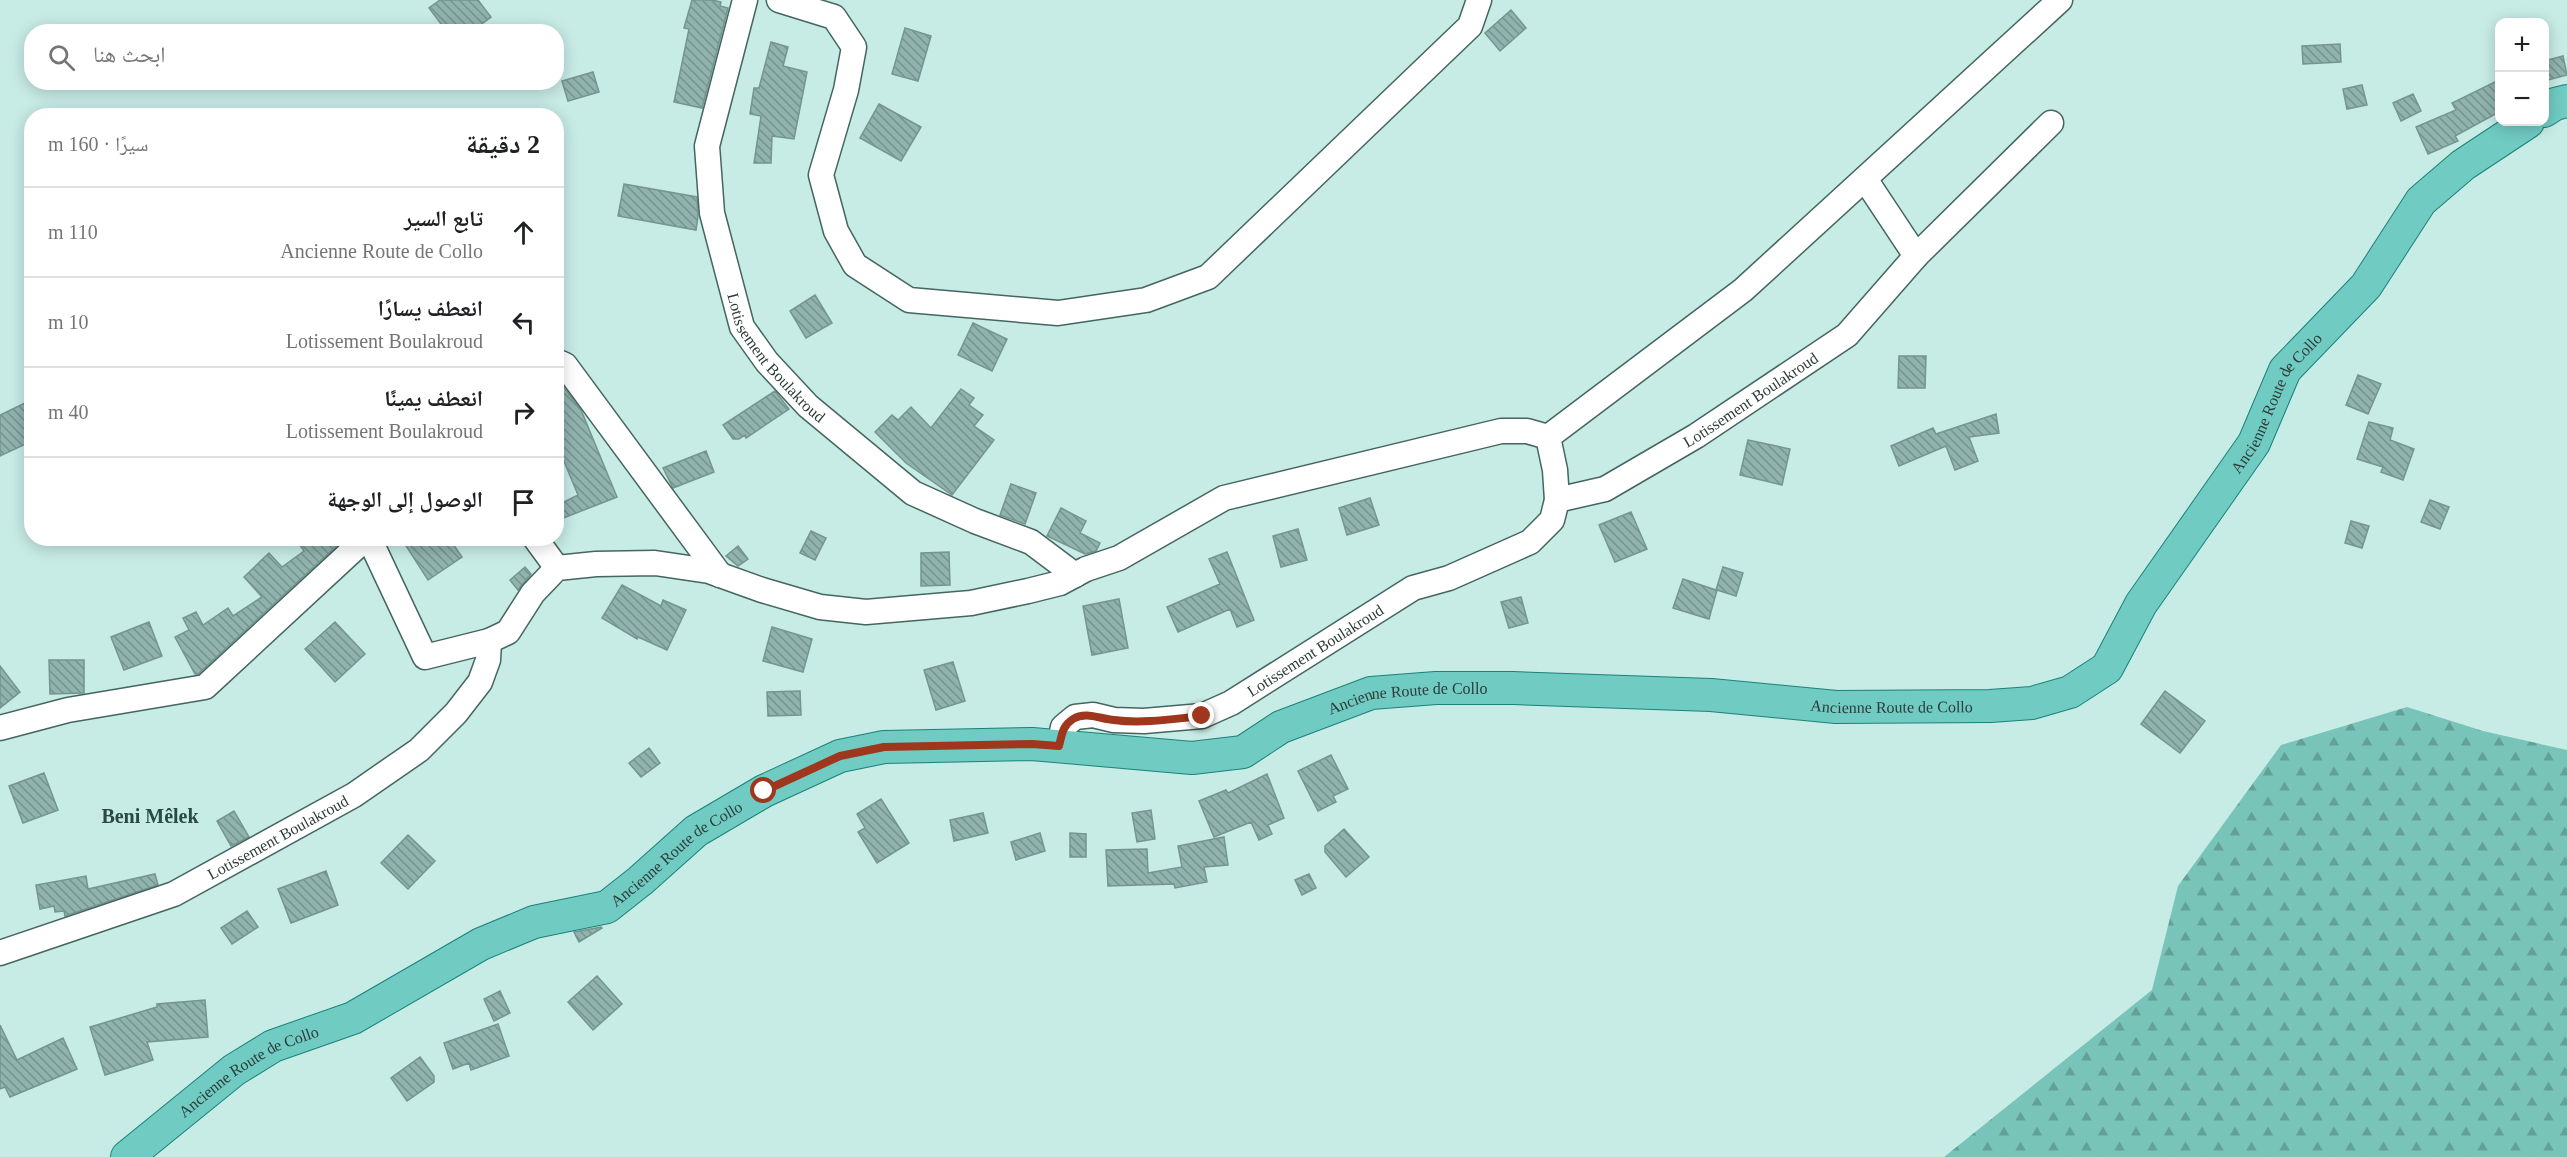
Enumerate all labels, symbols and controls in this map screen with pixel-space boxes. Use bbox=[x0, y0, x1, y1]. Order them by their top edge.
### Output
map controls bbox=[2495, 18, 2549, 126]
button: + bbox=[2495, 18, 2549, 72]
search box bbox=[24, 24, 564, 90]
icon: search bbox=[45, 41, 78, 74]
text: ابحث هنا bbox=[93, 42, 166, 67]
button: − bbox=[2495, 72, 2549, 126]
text: 2 دقيقة bbox=[466, 130, 540, 159]
text: سيرًا · 160 m bbox=[48, 133, 148, 155]
text: تابع السير bbox=[404, 206, 483, 231]
icon: ahead bbox=[507, 216, 540, 249]
text: 110 m bbox=[48, 221, 98, 243]
text: Ancienne Route de Collo bbox=[280, 240, 483, 262]
street label: Lotissement Boulakroud bbox=[725, 291, 829, 425]
text: انعطف يسارًا bbox=[378, 296, 483, 321]
icon: left bbox=[507, 306, 540, 339]
text: 10 m bbox=[48, 311, 89, 333]
street label: Ancienne Route de Collo bbox=[2227, 329, 2325, 476]
text: Lotissement Boulakroud bbox=[286, 330, 483, 352]
street label: Lotissement Boulakroud bbox=[1680, 349, 1821, 450]
text: انعطف يمينًا bbox=[384, 386, 483, 411]
icon: right bbox=[507, 396, 540, 429]
text: 40 m bbox=[48, 401, 89, 423]
text: Lotissement Boulakroud bbox=[286, 420, 483, 442]
icon: arrive bbox=[507, 486, 540, 519]
text: الوصول إلى الوجهة bbox=[327, 487, 483, 512]
street label: Lotissement Boulakroud bbox=[1244, 601, 1386, 699]
street label: Ancienne Route de Collo bbox=[1325, 680, 1487, 717]
street label: Ancienne Route de Collo bbox=[1810, 696, 1973, 716]
route end bbox=[1188, 702, 1214, 728]
route start bbox=[750, 777, 776, 803]
street label: Lotissement Boulakroud bbox=[204, 792, 351, 882]
street label: Ancienne Route de Collo bbox=[607, 797, 745, 910]
district label: Beni Mêlek bbox=[101, 805, 199, 827]
street label: Ancienne Route de Collo bbox=[175, 1022, 321, 1120]

